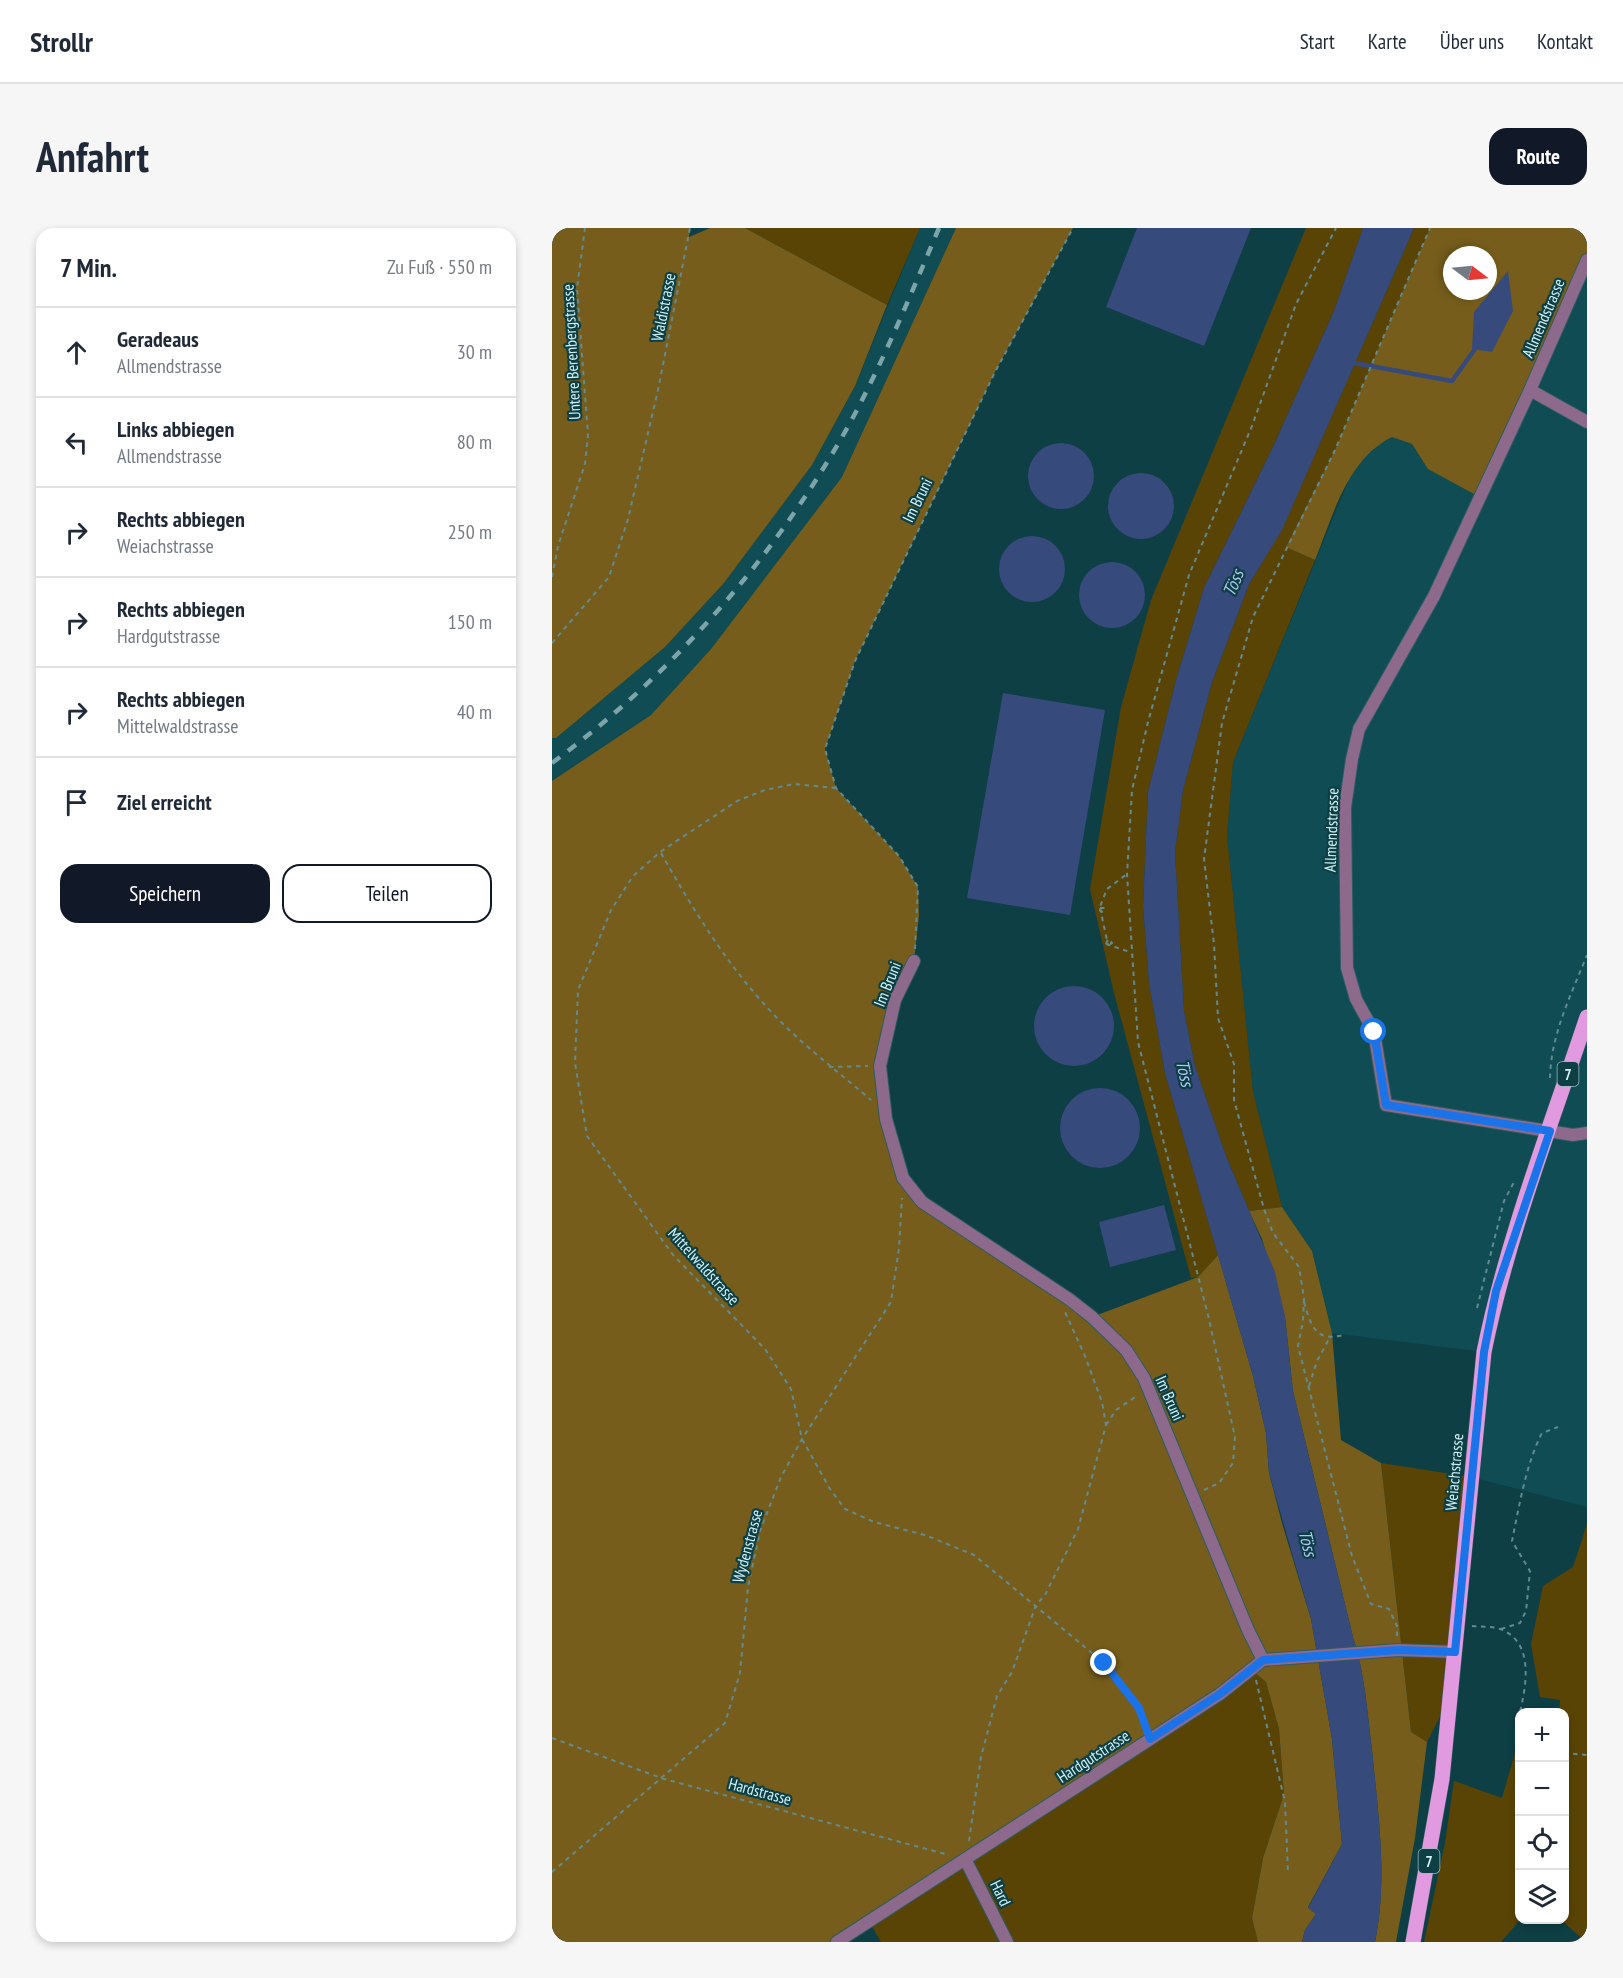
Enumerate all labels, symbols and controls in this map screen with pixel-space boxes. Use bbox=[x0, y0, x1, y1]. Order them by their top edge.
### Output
text: Strollr bbox=[30, 23, 93, 60]
text: Start bbox=[1300, 28, 1335, 55]
text: Karte bbox=[1368, 28, 1407, 55]
text: Über uns bbox=[1440, 28, 1504, 55]
text: Kontakt bbox=[1537, 28, 1593, 55]
button: Route bbox=[1489, 128, 1587, 185]
text: Anfahrt bbox=[36, 129, 149, 184]
north arrow bbox=[1443, 246, 1497, 300]
text: 7 Min. bbox=[60, 251, 117, 284]
text: Zu Fuß · 550 m bbox=[387, 254, 492, 280]
street label: Waldistrasse bbox=[647, 271, 679, 343]
street label: Allmendstrasse bbox=[1517, 275, 1569, 361]
street label: Untere Berenbergstrasse bbox=[557, 284, 585, 420]
text: Geradeaus bbox=[117, 325, 199, 353]
icon: ahead bbox=[60, 336, 93, 369]
text: 30 m bbox=[457, 339, 492, 365]
text: Allmendstrasse bbox=[117, 353, 222, 379]
text: Links abbiegen bbox=[117, 415, 234, 443]
icon: left bbox=[60, 426, 93, 459]
text: 80 m bbox=[457, 429, 492, 455]
text: Allmendstrasse bbox=[117, 443, 222, 469]
street label: Im Bruni bbox=[898, 475, 936, 525]
text: Rechts abbiegen bbox=[117, 505, 245, 533]
icon: right bbox=[60, 516, 93, 549]
text: 250 m bbox=[448, 519, 492, 545]
text: Weiachstrasse bbox=[117, 533, 214, 559]
water label: Töss bbox=[1217, 564, 1250, 600]
text: Rechts abbiegen bbox=[117, 595, 245, 623]
icon: right bbox=[60, 606, 93, 639]
text: 150 m bbox=[448, 609, 492, 635]
text: Hardgutstrasse bbox=[117, 623, 220, 649]
text: Rechts abbiegen bbox=[117, 685, 245, 713]
icon: right bbox=[60, 696, 93, 729]
text: 40 m bbox=[457, 699, 492, 725]
text: Mittelwaldstrasse bbox=[117, 713, 238, 739]
icon: arrive bbox=[60, 786, 93, 819]
text: Ziel erreicht bbox=[117, 788, 212, 816]
street label: Allmendstrasse bbox=[1320, 788, 1342, 872]
button: Speichern bbox=[60, 864, 270, 923]
button: Teilen bbox=[282, 864, 492, 923]
street label: Im Bruni bbox=[869, 959, 905, 1009]
route start bbox=[1360, 1018, 1386, 1044]
water label: Töss bbox=[1171, 1057, 1200, 1090]
road number: 7 bbox=[1558, 1062, 1578, 1086]
street label: Mittelwaldstrasse bbox=[664, 1223, 744, 1309]
street label: Im Bruni bbox=[1151, 1373, 1189, 1423]
street label: Weiachstrasse bbox=[1441, 1433, 1467, 1511]
street label: Wydenstrasse bbox=[728, 1507, 766, 1585]
water label: Töss bbox=[1294, 1527, 1323, 1561]
route end bbox=[1090, 1649, 1116, 1675]
map controls bbox=[1515, 1708, 1569, 1924]
button: + bbox=[1515, 1708, 1569, 1762]
street label: Hardgutstrasse bbox=[1053, 1725, 1133, 1787]
button: − bbox=[1515, 1762, 1569, 1816]
street label: Hardstrasse bbox=[726, 1773, 794, 1809]
button: locate bbox=[1515, 1816, 1569, 1870]
road number: 7 bbox=[1418, 1849, 1440, 1873]
button: layers bbox=[1515, 1870, 1569, 1924]
street label: Hard bbox=[986, 1877, 1016, 1909]

